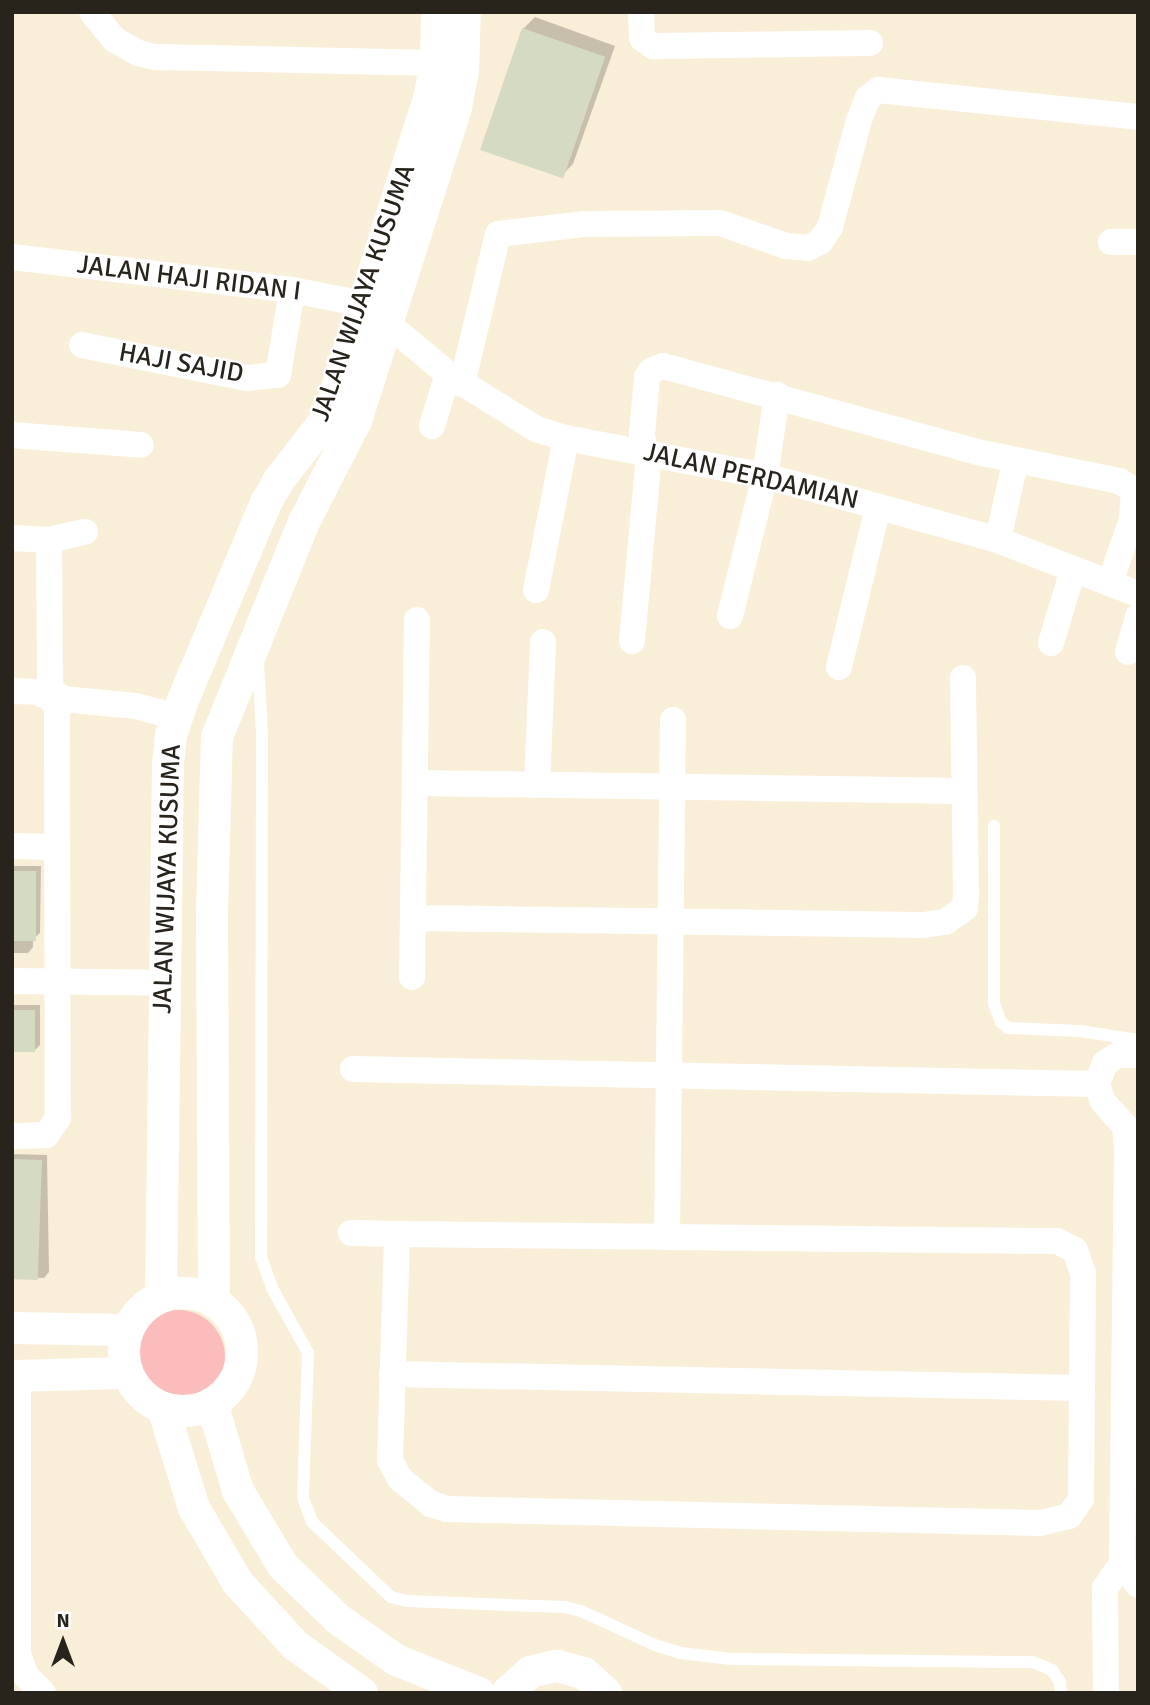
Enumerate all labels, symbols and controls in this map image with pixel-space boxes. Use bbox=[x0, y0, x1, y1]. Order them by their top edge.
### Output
street label: JALAN WIJAYA KUSUMA bbox=[305, 160, 423, 426]
street label: JALAN HAJI RIDAN I bbox=[75, 250, 303, 308]
street label: HAJI SAJID bbox=[116, 338, 246, 390]
street label: JALAN PERDAMIAN bbox=[641, 437, 861, 517]
street label: JALAN WIJAYA KUSUMA bbox=[148, 744, 188, 1014]
north arrow bbox=[28, 1607, 98, 1677]
text: N bbox=[56, 1609, 70, 1633]

